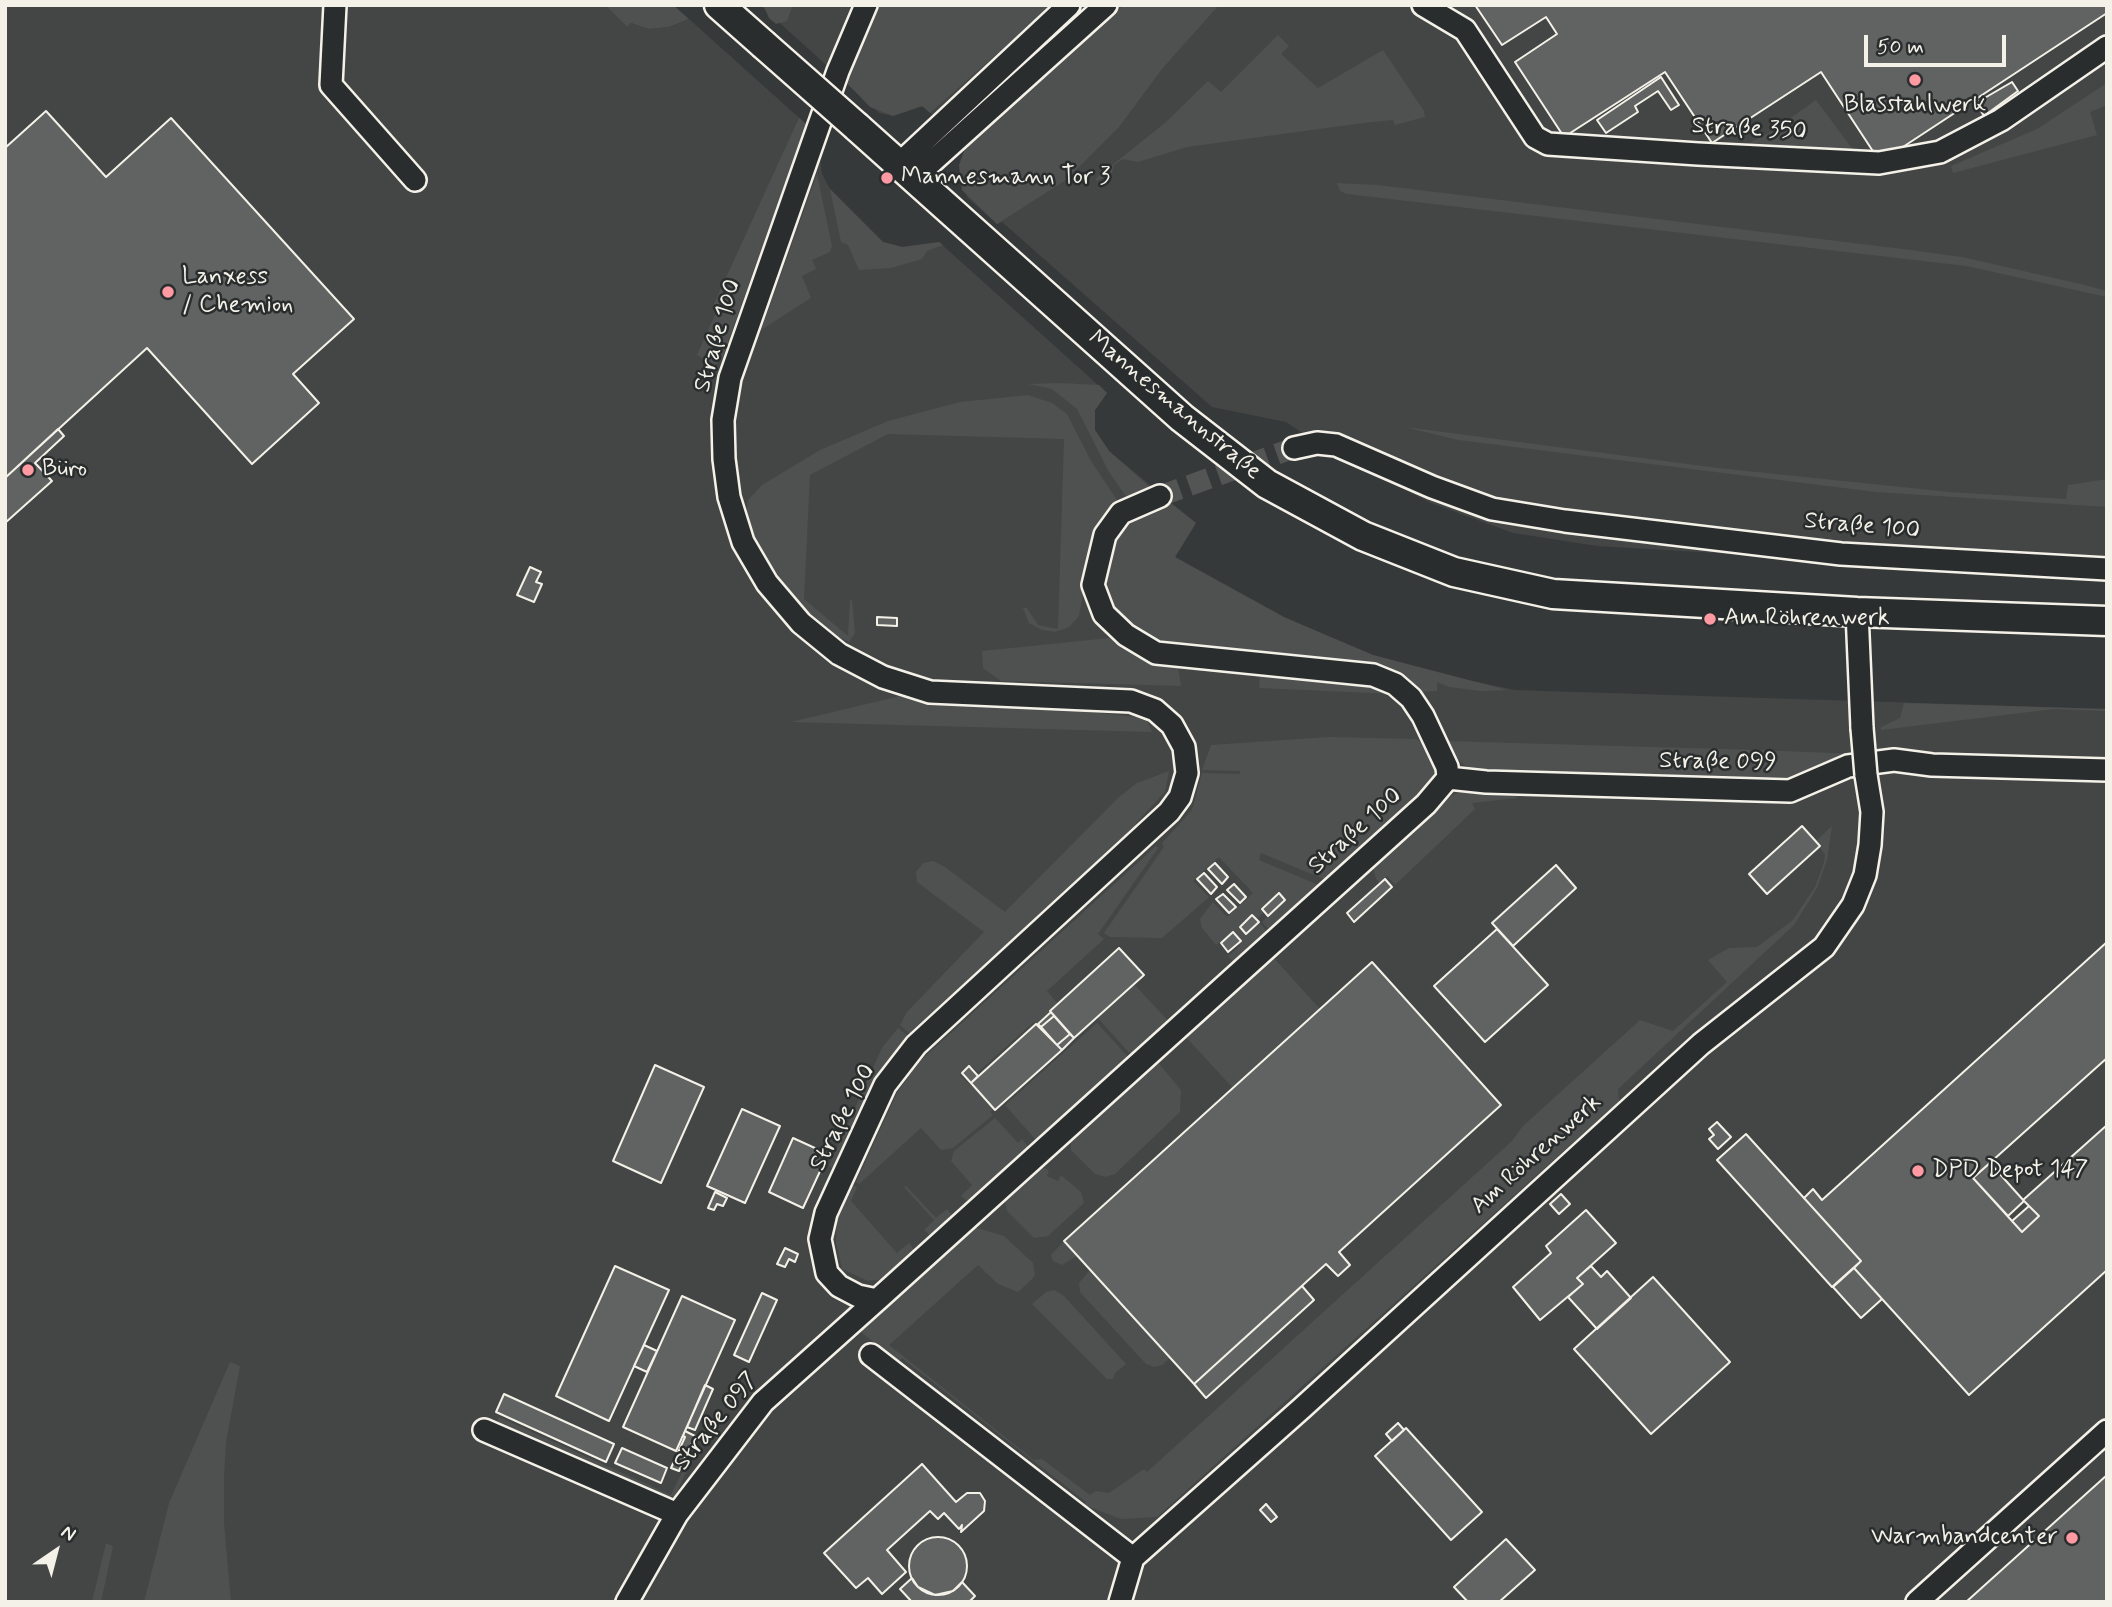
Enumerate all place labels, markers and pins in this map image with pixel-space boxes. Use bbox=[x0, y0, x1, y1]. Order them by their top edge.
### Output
marker: Blasstahlwerk bbox=[1907, 72, 1923, 88]
place label: Blasstahlwerk bbox=[1844, 92, 1986, 120]
place label: Mannesmann Tor 3 bbox=[901, 164, 1110, 192]
marker: Mannesmann Tor 3 bbox=[879, 170, 895, 186]
place label: Lanxess / Chemion bbox=[182, 264, 293, 320]
marker: Lanxess / Chemion bbox=[160, 284, 176, 300]
place label: Büro bbox=[42, 456, 87, 484]
marker: Büro bbox=[20, 462, 36, 478]
place label: Am Röhrenwerk bbox=[1724, 605, 1890, 633]
marker: Am Röhrenwerk bbox=[1702, 611, 1718, 627]
place label: DPD Depot 147 bbox=[1932, 1157, 2088, 1185]
marker: DPD Depot 147 bbox=[1910, 1163, 1926, 1179]
place label: Warmbandcenter bbox=[1871, 1524, 2058, 1552]
marker: Warmbandcenter bbox=[2064, 1530, 2080, 1546]

